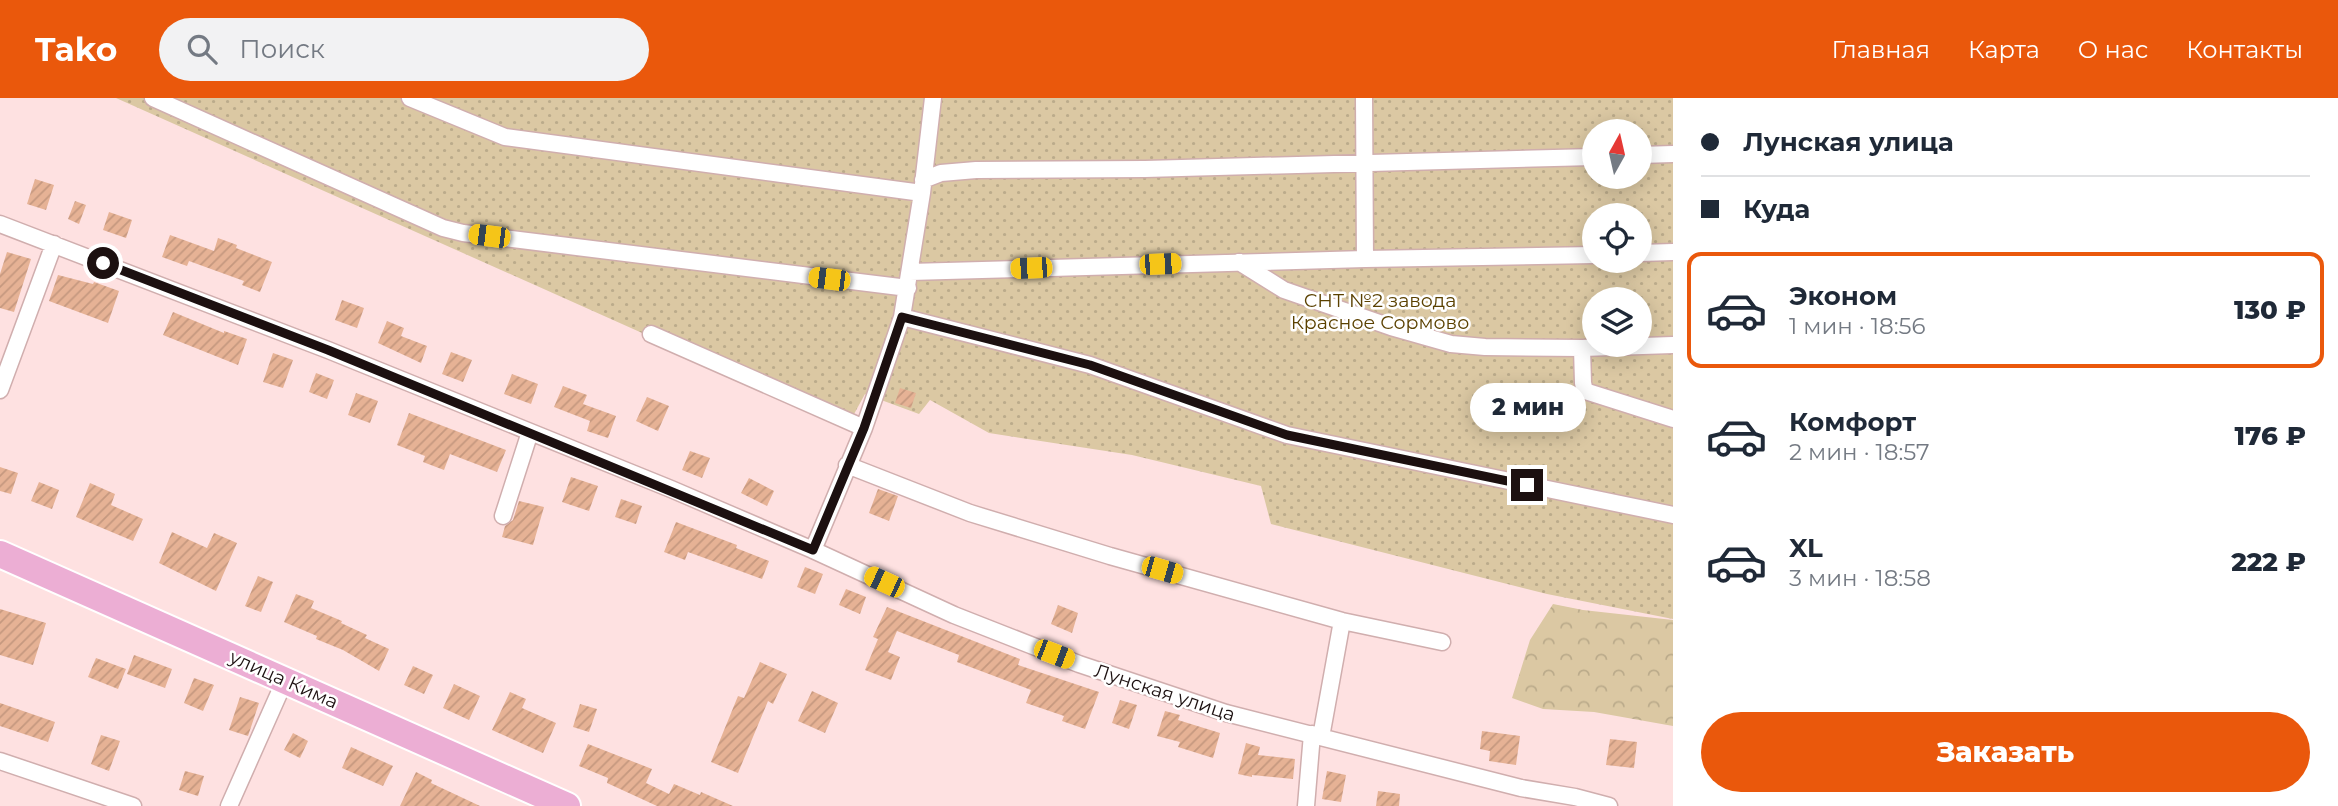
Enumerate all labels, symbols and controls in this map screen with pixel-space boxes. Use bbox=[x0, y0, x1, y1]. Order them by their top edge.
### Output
search box bbox=[159, 18, 649, 81]
text: Tako bbox=[35, 29, 117, 69]
icon: search bbox=[183, 30, 221, 68]
text: Поиск bbox=[239, 33, 325, 65]
text: Главная bbox=[1832, 35, 1930, 64]
text: Карта bbox=[1968, 35, 2040, 64]
text: О нас bbox=[2078, 35, 2148, 64]
text: Контакты bbox=[2186, 35, 2303, 64]
north arrow bbox=[1582, 119, 1652, 189]
map controls bbox=[1582, 119, 1652, 357]
text: Лунская улица bbox=[1743, 126, 1954, 158]
text: Куда bbox=[1743, 193, 1810, 225]
button: locate bbox=[1582, 203, 1652, 273]
car bbox=[467, 223, 512, 249]
route start bbox=[87, 247, 119, 279]
car bbox=[1139, 253, 1182, 275]
car bbox=[1010, 257, 1053, 279]
car bbox=[807, 266, 852, 292]
icon: car bbox=[1705, 279, 1768, 342]
text: Эконом bbox=[1789, 280, 1897, 312]
button: layers bbox=[1582, 287, 1652, 357]
park label: СНТ №2 завода Красное Сормово bbox=[1291, 289, 1469, 334]
text: 130 ₽ bbox=[2234, 294, 2306, 326]
text: 1 мин · 18:56 bbox=[1789, 312, 1926, 340]
callout: 2 мин bbox=[1469, 384, 1585, 432]
text: 2 мин bbox=[1492, 393, 1564, 421]
icon: car bbox=[1705, 405, 1768, 468]
text: Комфорт bbox=[1789, 406, 1916, 438]
text: 176 ₽ bbox=[2235, 420, 2306, 452]
text: 2 мин · 18:57 bbox=[1789, 438, 1930, 466]
route end bbox=[1511, 469, 1543, 501]
icon: car bbox=[1705, 531, 1768, 594]
text: XL bbox=[1789, 532, 1823, 564]
text: 222 ₽ bbox=[2231, 546, 2306, 578]
car bbox=[1139, 554, 1186, 586]
car bbox=[861, 564, 908, 600]
text: 3 мин · 18:58 bbox=[1789, 564, 1931, 592]
car bbox=[1031, 637, 1078, 671]
street label: улица Кима bbox=[225, 645, 342, 714]
street label: Лунская улица bbox=[1091, 659, 1238, 726]
button: Заказать bbox=[1701, 712, 2310, 792]

